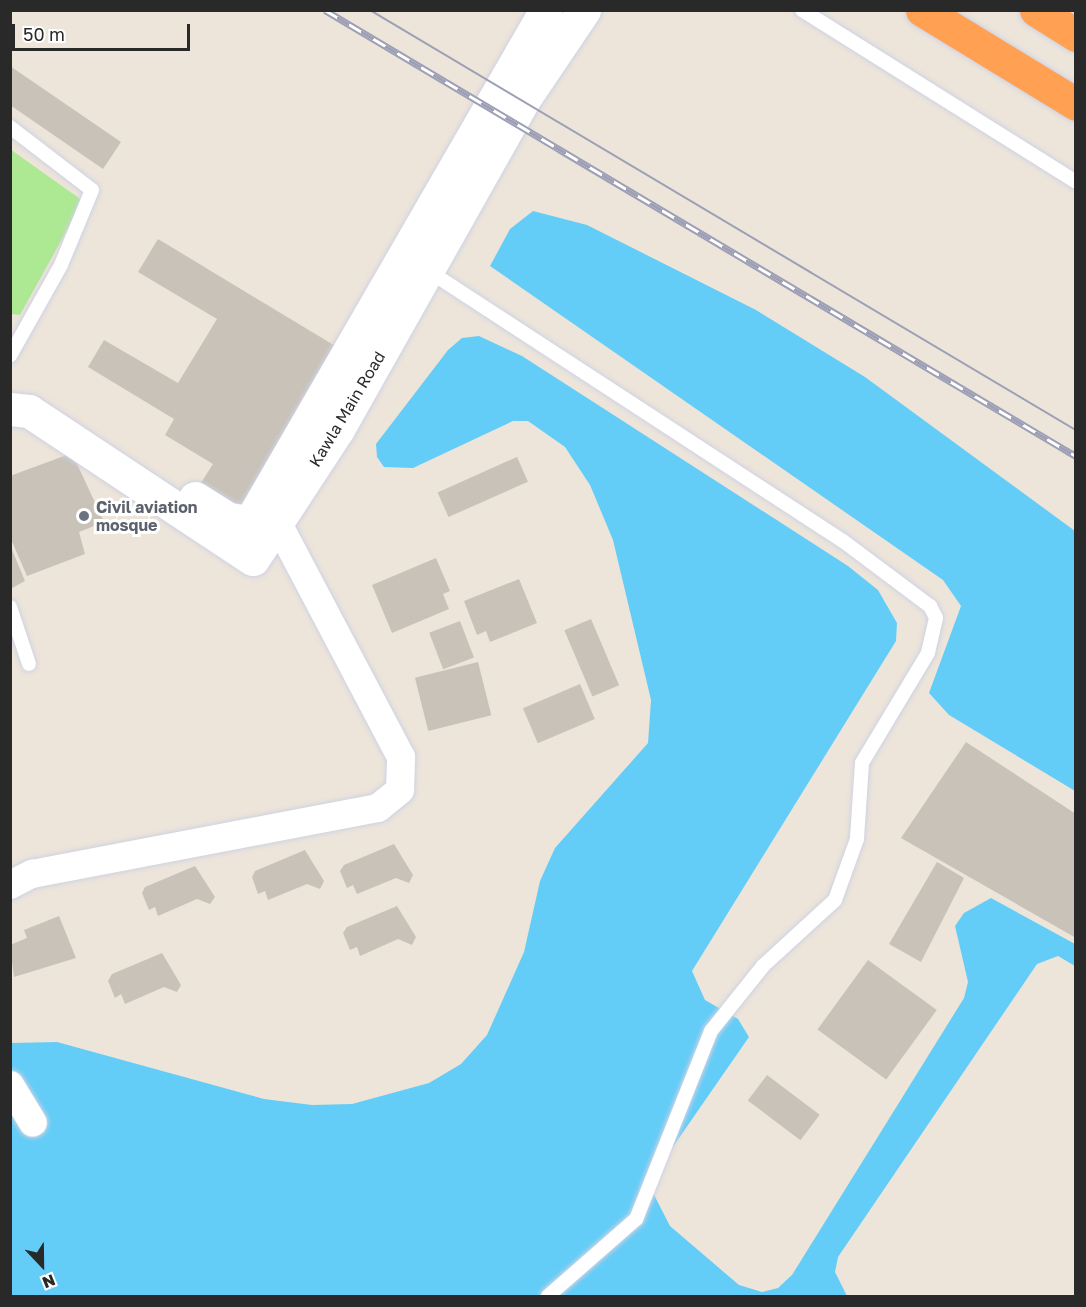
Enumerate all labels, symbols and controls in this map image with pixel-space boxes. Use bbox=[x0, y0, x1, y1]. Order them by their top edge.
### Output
scale bar bbox=[15, 12, 194, 50]
text: 50 m bbox=[23, 23, 65, 45]
street label: Kawla Main Road bbox=[305, 348, 389, 470]
place label: Civil aviation mosque bbox=[96, 497, 197, 535]
marker: Civil aviation mosque bbox=[77, 509, 91, 523]
north arrow bbox=[12, 1235, 72, 1295]
text: N bbox=[39, 1270, 58, 1293]

